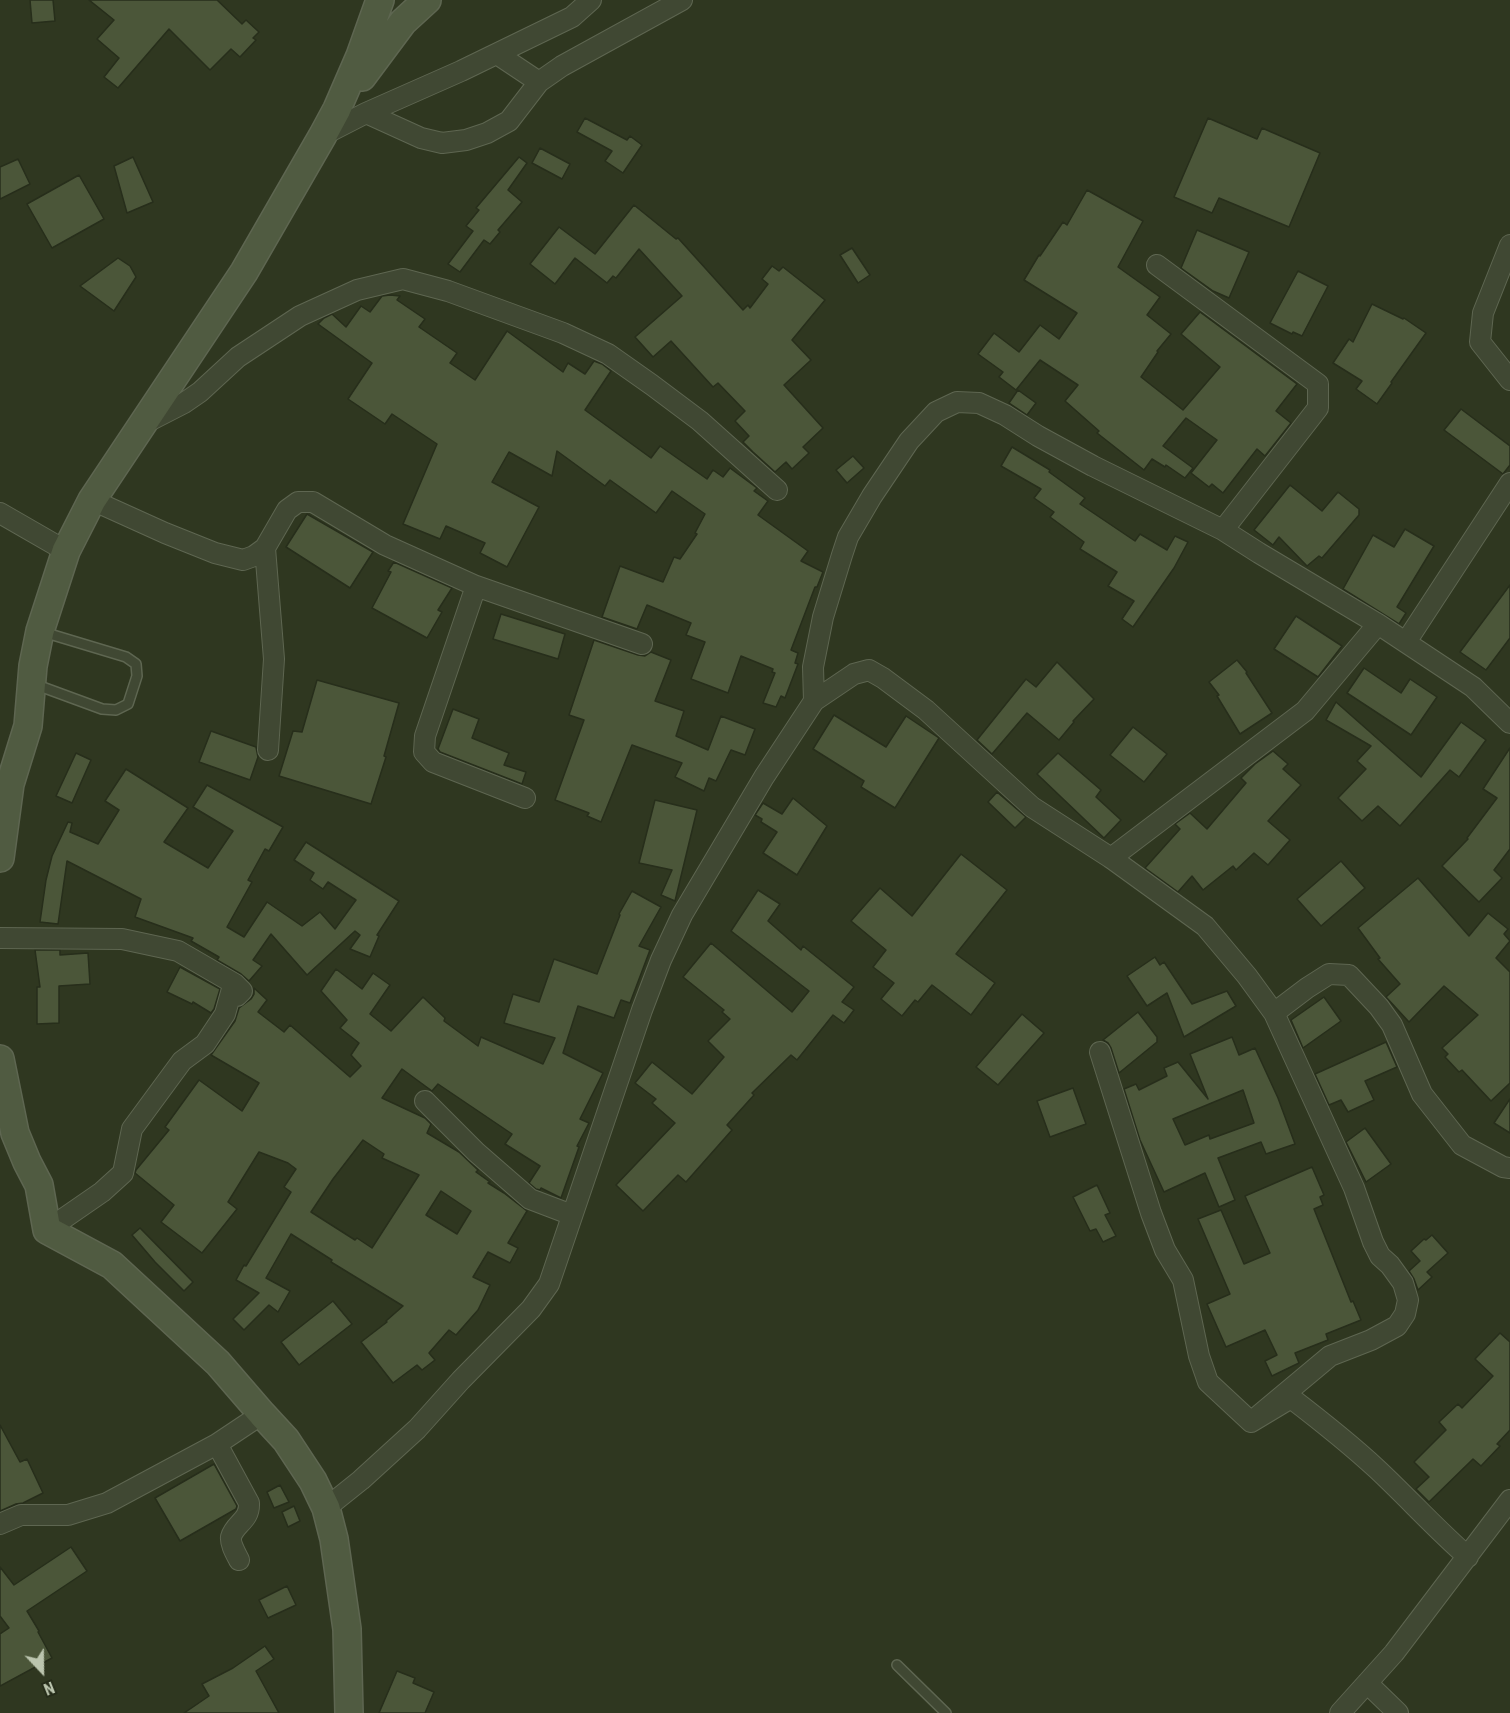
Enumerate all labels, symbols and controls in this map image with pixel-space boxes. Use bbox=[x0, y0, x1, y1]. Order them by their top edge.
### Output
north arrow bbox=[12, 1641, 72, 1701]
text: N bbox=[41, 1678, 57, 1699]

